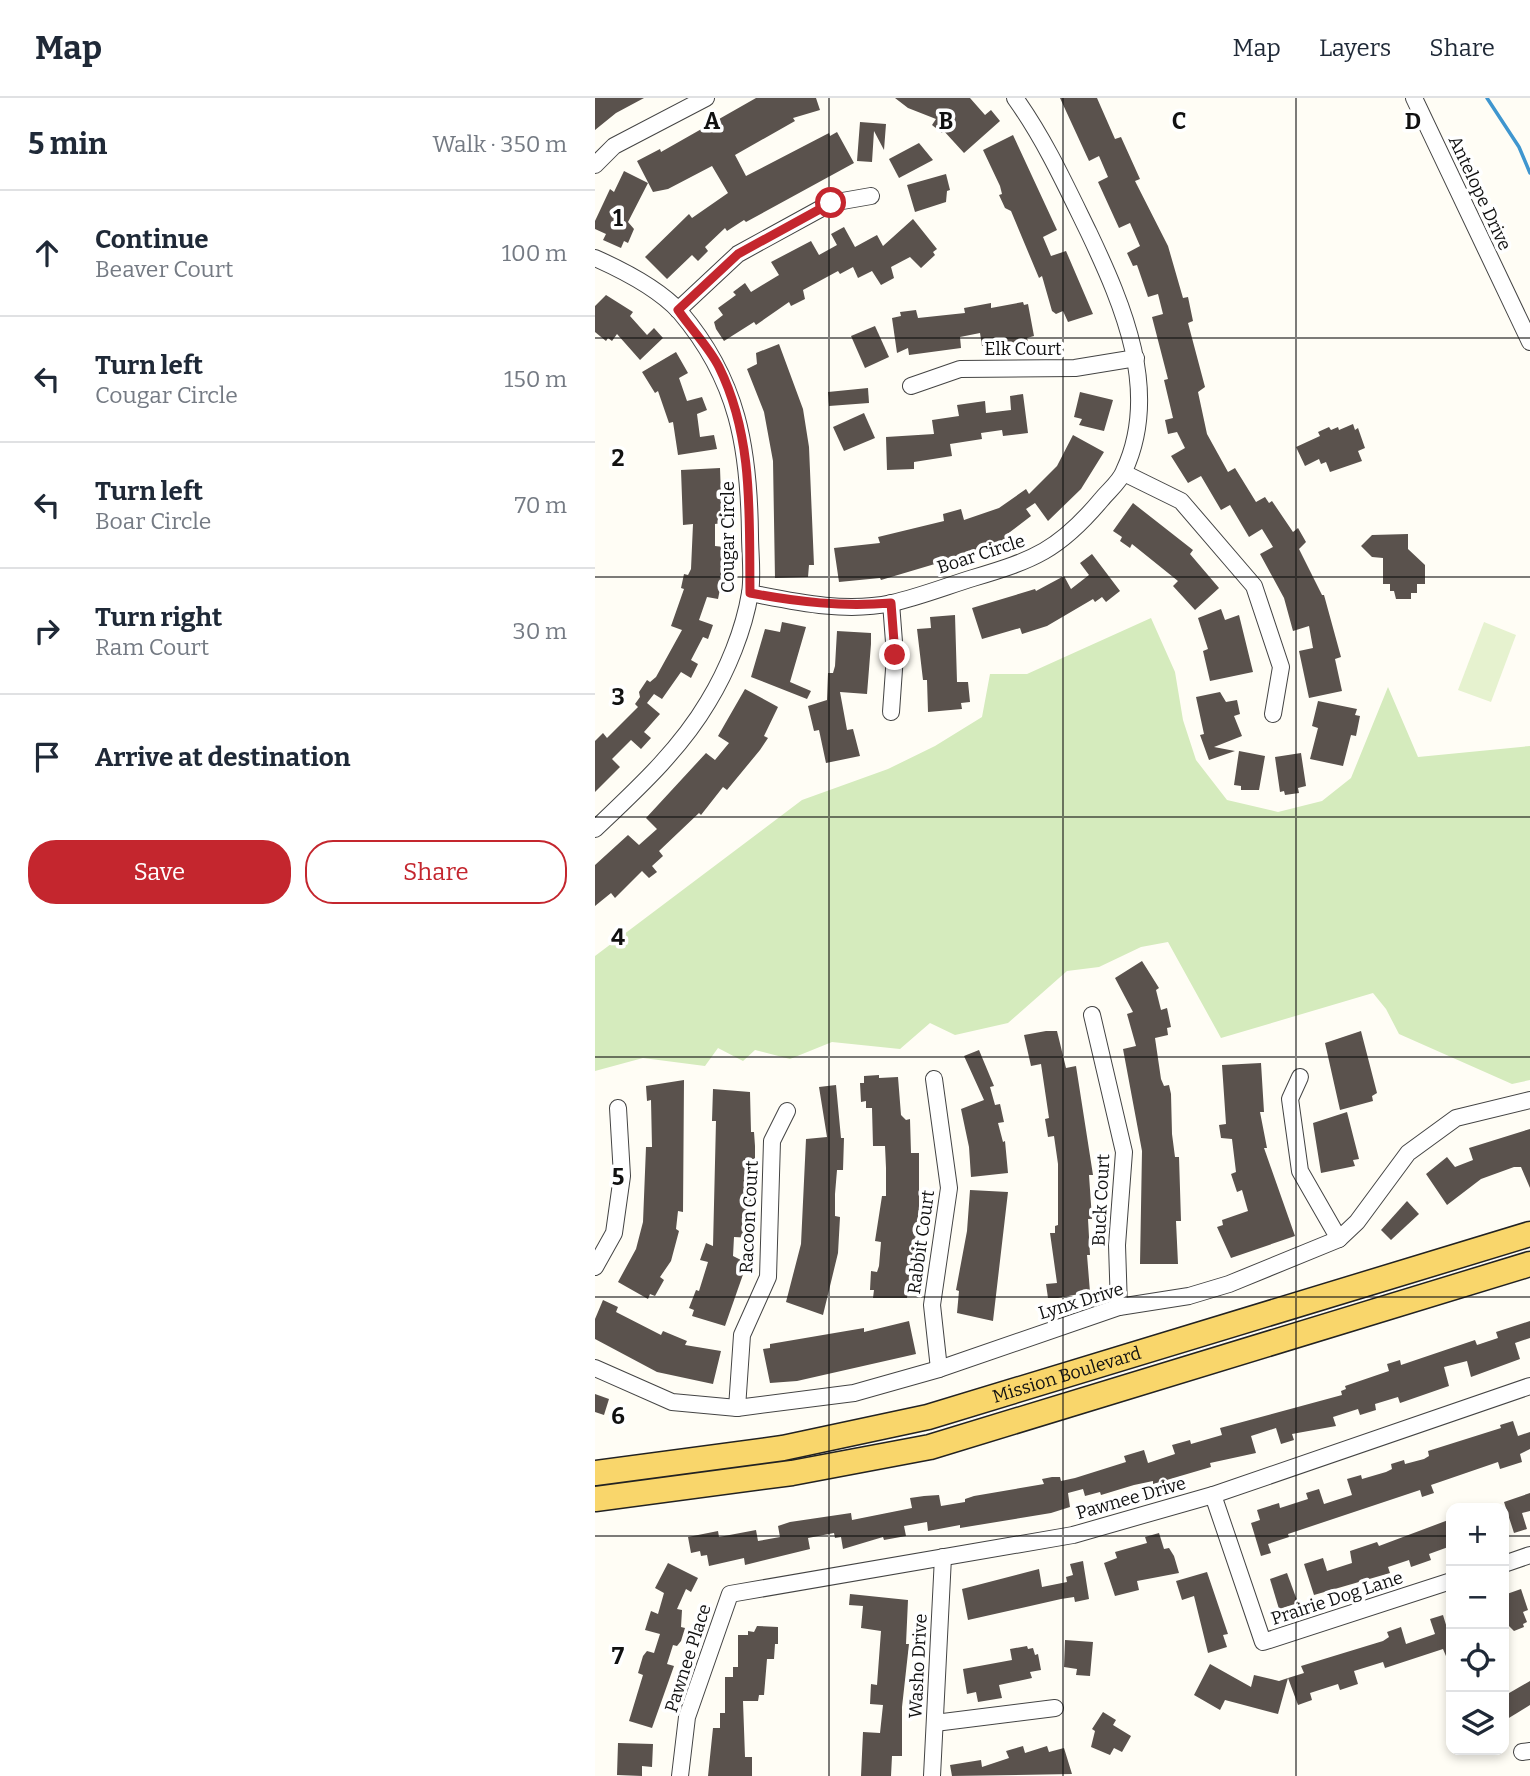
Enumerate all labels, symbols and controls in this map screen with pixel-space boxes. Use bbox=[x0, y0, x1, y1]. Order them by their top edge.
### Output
text: Map bbox=[35, 28, 102, 68]
text: Map bbox=[1233, 34, 1281, 62]
text: Layers bbox=[1319, 34, 1391, 62]
text: Share bbox=[1429, 34, 1495, 62]
text: A bbox=[704, 107, 721, 135]
text: B bbox=[939, 107, 953, 135]
text: C bbox=[1172, 107, 1186, 135]
text: D bbox=[1405, 107, 1421, 135]
text: 5 min bbox=[28, 126, 107, 162]
text: Walk · 350 m bbox=[432, 130, 567, 158]
street label: Antelope Drive bbox=[1444, 132, 1516, 254]
route start bbox=[815, 187, 846, 218]
text: 1 bbox=[613, 204, 623, 232]
text: Continue bbox=[95, 224, 209, 255]
icon: ahead bbox=[28, 234, 66, 272]
text: 100 m bbox=[502, 239, 567, 267]
text: Beaver Court bbox=[95, 255, 233, 283]
street label: Elk Court bbox=[984, 338, 1062, 360]
text: Turn left bbox=[95, 350, 203, 381]
icon: left bbox=[28, 360, 66, 398]
text: 150 m bbox=[504, 365, 567, 393]
text: Cougar Circle bbox=[95, 381, 238, 409]
text: 2 bbox=[612, 444, 625, 472]
text: Turn left bbox=[95, 476, 203, 507]
street label: Cougar Circle bbox=[717, 481, 739, 593]
icon: left bbox=[28, 486, 66, 524]
text: 70 m bbox=[515, 491, 567, 519]
text: Boar Circle bbox=[95, 507, 211, 535]
street label: Boar Circle bbox=[934, 529, 1028, 579]
text: Turn right bbox=[95, 602, 222, 633]
icon: right bbox=[28, 612, 66, 650]
text: 30 m bbox=[513, 617, 567, 645]
text: Ram Court bbox=[95, 633, 209, 661]
route end bbox=[879, 639, 910, 670]
text: 3 bbox=[611, 683, 625, 711]
icon: arrive bbox=[28, 738, 66, 776]
text: Arrive at destination bbox=[95, 742, 350, 773]
button: Save bbox=[28, 840, 291, 904]
button: Share bbox=[305, 840, 567, 904]
text: 4 bbox=[611, 923, 625, 951]
street label: Buck Court bbox=[1088, 1153, 1114, 1247]
street label: Racoon Court bbox=[735, 1159, 763, 1274]
text: 5 bbox=[612, 1163, 624, 1191]
street label: Rabbit Court bbox=[903, 1188, 939, 1295]
street label: Lynx Drive bbox=[1036, 1278, 1126, 1324]
street label: Mission Boulevard bbox=[990, 1342, 1144, 1408]
text: 6 bbox=[611, 1402, 625, 1430]
street label: Pawnee Drive bbox=[1074, 1472, 1188, 1524]
map controls bbox=[1446, 1503, 1509, 1755]
button: + bbox=[1446, 1503, 1509, 1566]
street label: Prairie Dog Lane bbox=[1268, 1566, 1406, 1630]
button: − bbox=[1446, 1566, 1509, 1629]
street label: Pawnee Place bbox=[660, 1601, 716, 1715]
street label: Washo Drive bbox=[904, 1613, 932, 1719]
button: locate bbox=[1446, 1629, 1509, 1692]
text: 7 bbox=[612, 1642, 625, 1670]
button: layers bbox=[1446, 1692, 1509, 1755]

